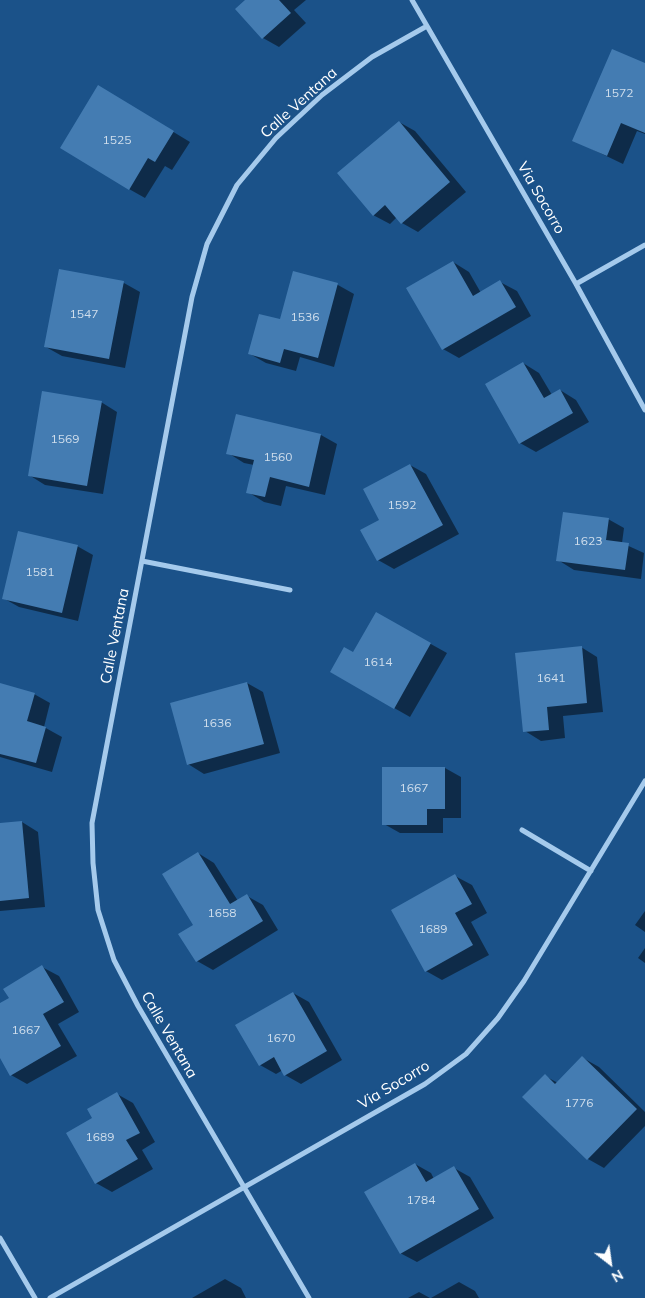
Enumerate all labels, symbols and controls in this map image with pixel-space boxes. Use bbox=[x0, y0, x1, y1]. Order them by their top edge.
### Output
street label: Calle Ventana bbox=[257, 64, 341, 142]
house number: 1572 bbox=[605, 86, 633, 100]
house number: 1525 bbox=[103, 133, 131, 147]
street label: Via Socorro bbox=[513, 159, 569, 237]
house number: 1547 bbox=[70, 307, 98, 321]
house number: 1536 bbox=[291, 310, 319, 324]
house number: 1569 bbox=[51, 432, 79, 446]
house number: 1560 bbox=[264, 450, 292, 464]
house number: 1592 bbox=[388, 498, 416, 512]
house number: 1623 bbox=[574, 534, 602, 548]
house number: 1581 bbox=[26, 565, 54, 579]
street label: Calle Ventana bbox=[97, 587, 133, 685]
house number: 1614 bbox=[364, 655, 392, 669]
house number: 1641 bbox=[537, 671, 565, 685]
house number: 1636 bbox=[203, 716, 231, 730]
house number: 1667 bbox=[400, 781, 428, 795]
house number: 1658 bbox=[208, 906, 236, 920]
house number: 1689 bbox=[419, 922, 447, 936]
street label: Calle Ventana bbox=[137, 989, 201, 1081]
house number: 1667 bbox=[12, 1023, 40, 1037]
house number: 1670 bbox=[267, 1031, 295, 1045]
street label: Via Socorro bbox=[355, 1057, 433, 1113]
house number: 1776 bbox=[565, 1096, 593, 1110]
house number: 1689 bbox=[86, 1130, 114, 1144]
house number: 1784 bbox=[407, 1193, 435, 1207]
north arrow bbox=[585, 1238, 635, 1288]
text: N bbox=[608, 1266, 627, 1286]

